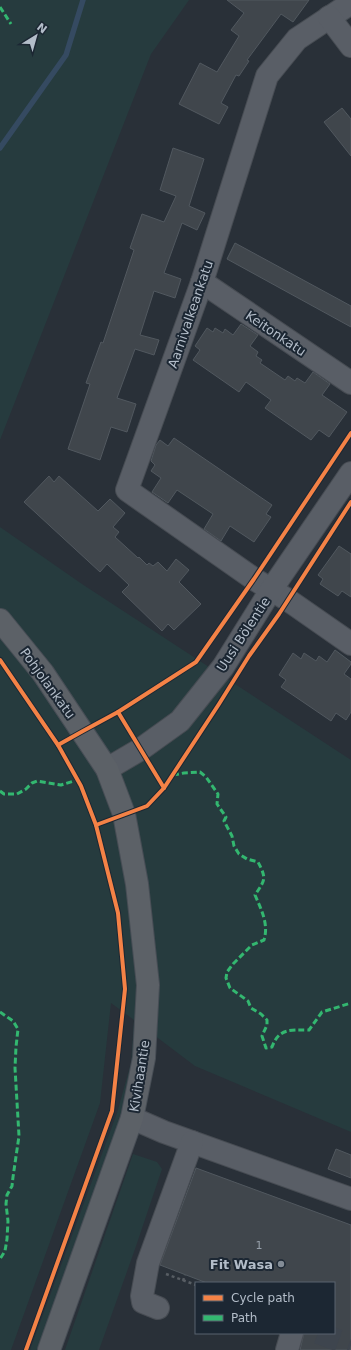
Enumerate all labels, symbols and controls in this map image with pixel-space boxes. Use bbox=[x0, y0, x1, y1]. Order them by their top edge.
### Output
north arrow bbox=[16, 16, 56, 56]
text: N bbox=[34, 20, 49, 36]
street label: Aarnivalkeankatu bbox=[165, 258, 216, 370]
street label: Keitonkatu bbox=[243, 308, 309, 359]
street label: Uusi Bölentie bbox=[214, 594, 273, 674]
street label: Pohjolankatu bbox=[17, 645, 78, 722]
street label: Kivihaantie bbox=[126, 1039, 153, 1113]
house number: 1 bbox=[256, 1239, 263, 1252]
place label: Fit Wasa bbox=[210, 1257, 273, 1272]
marker: Fit Wasa bbox=[276, 1259, 286, 1269]
legend bbox=[195, 1282, 335, 1334]
text: Cycle path bbox=[231, 1291, 295, 1305]
text: Path bbox=[231, 1311, 257, 1325]

